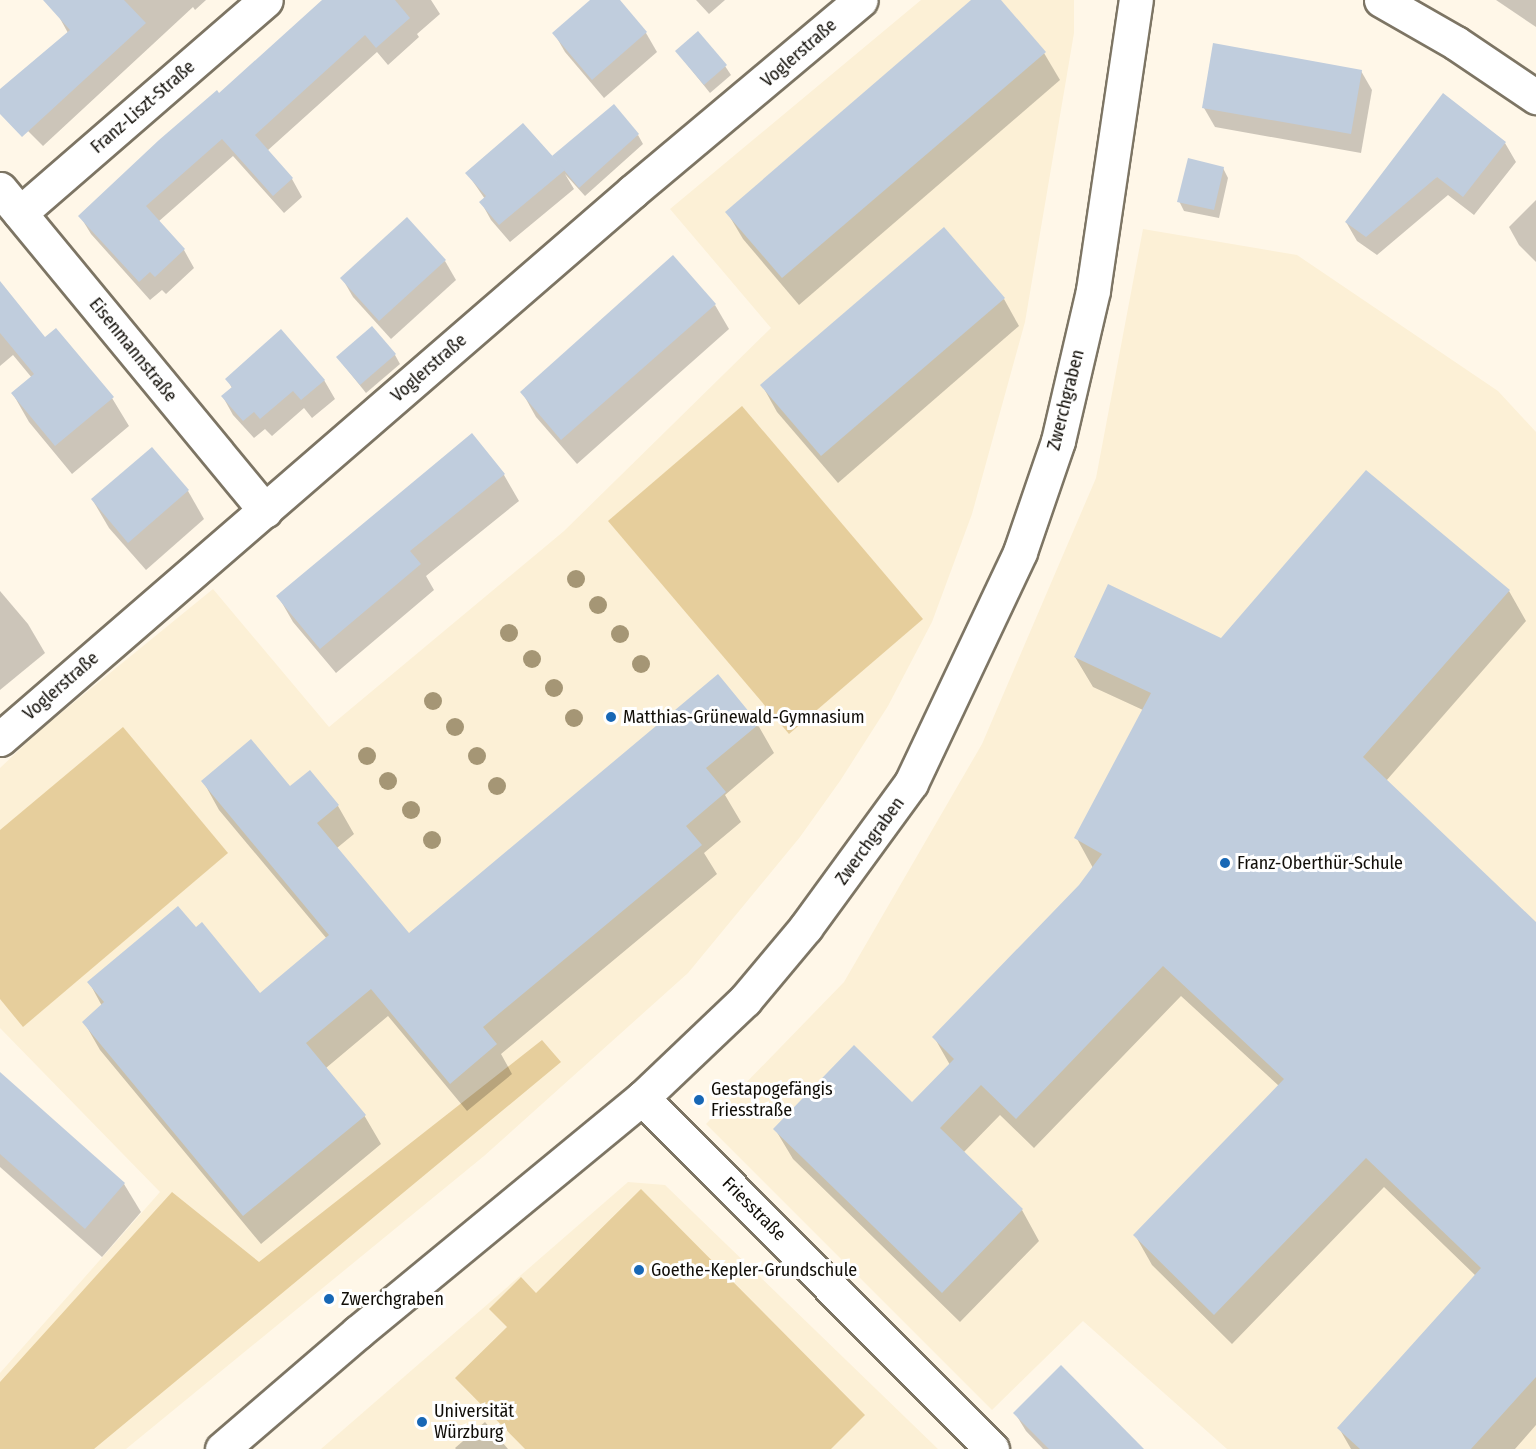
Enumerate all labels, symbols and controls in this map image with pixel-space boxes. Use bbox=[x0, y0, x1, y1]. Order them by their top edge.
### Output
street label: Voglerstraße bbox=[757, 14, 841, 92]
street label: Franz-Liszt-Straße bbox=[87, 56, 199, 158]
street label: Eisenmannstraße bbox=[85, 294, 181, 406]
street label: Voglerstraße bbox=[387, 329, 471, 407]
street label: Zwerchgraben bbox=[1043, 347, 1089, 453]
street label: Voglerstraße bbox=[19, 647, 103, 725]
place label: Matthias-Grünewald-Gymnasium bbox=[623, 706, 865, 728]
marker: Matthias-Grünewald-Gymnasium bbox=[604, 710, 618, 724]
street label: Zwerchgraben bbox=[831, 793, 909, 889]
place label: Franz-Oberthür-Schule bbox=[1237, 852, 1403, 874]
marker: Franz-Oberthür-Schule bbox=[1218, 856, 1232, 870]
place label: Gestapogefängis Friesstraße bbox=[711, 1079, 833, 1122]
marker: Gestapogefängis Friesstraße bbox=[692, 1093, 706, 1107]
street label: Friesstraße bbox=[718, 1173, 790, 1245]
place label: Goethe-Kepler-Grundschule bbox=[651, 1259, 857, 1281]
marker: Goethe-Kepler-Grundschule bbox=[632, 1263, 646, 1277]
place label: Zwerchgraben bbox=[341, 1288, 444, 1310]
marker: Zwerchgraben bbox=[322, 1292, 336, 1306]
place label: Universität Würzburg bbox=[434, 1401, 514, 1444]
marker: Universität Würzburg bbox=[415, 1415, 429, 1429]

